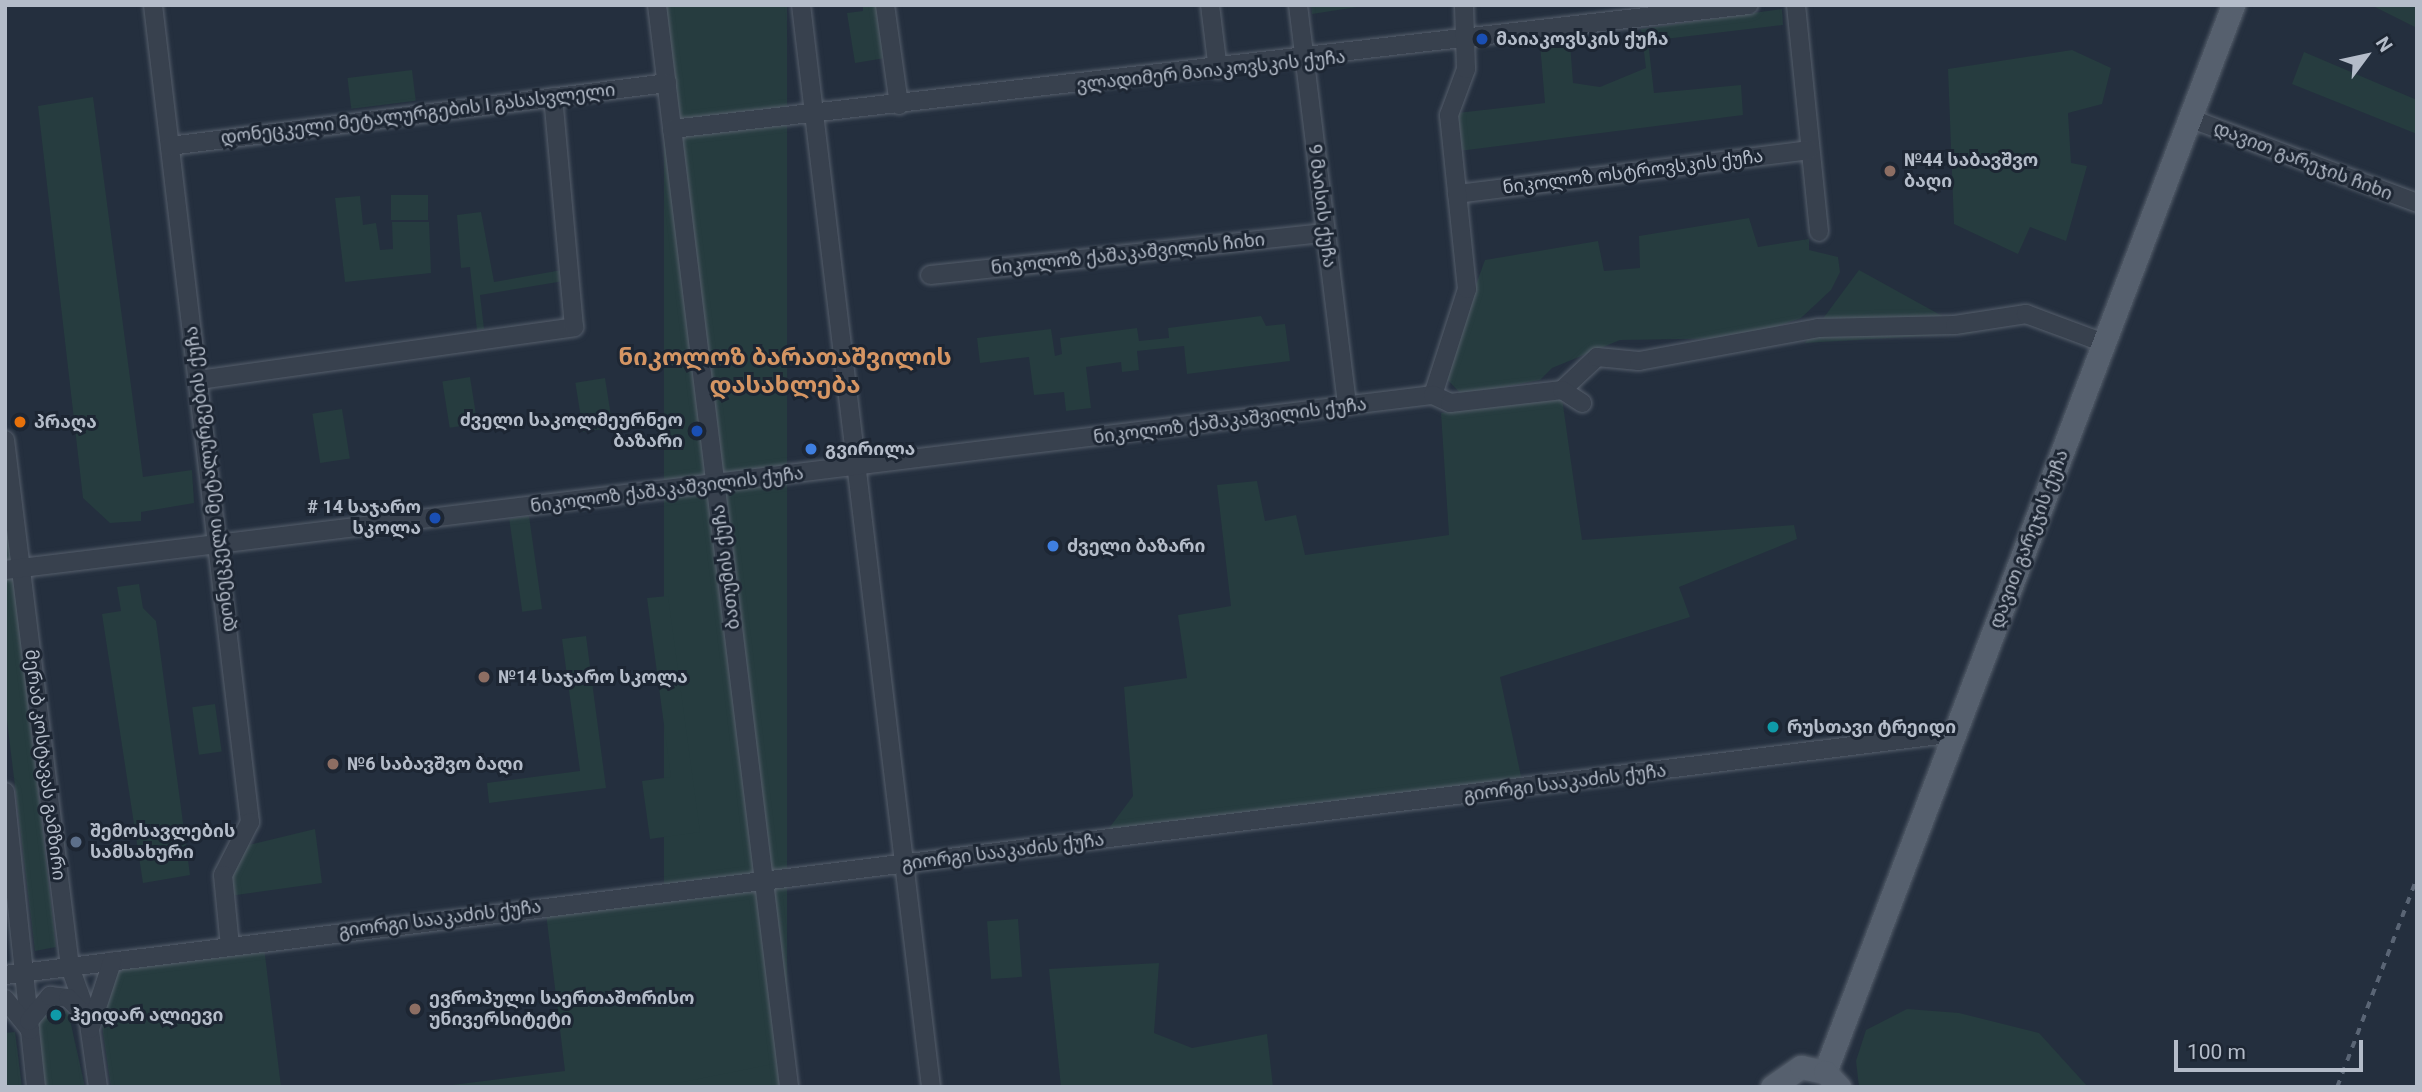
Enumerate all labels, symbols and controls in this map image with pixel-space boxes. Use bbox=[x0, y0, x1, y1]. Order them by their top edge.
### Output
north arrow bbox=[2331, 21, 2401, 91]
place label: მაიაკოვსკის ქუჩა bbox=[1496, 28, 1668, 50]
marker: მაიაკოვსკის ქუჩა bbox=[1474, 31, 1490, 47]
text: N bbox=[2371, 32, 2397, 56]
street label: ვლადიმერ მაიაკოვსკის ქუჩა bbox=[1075, 46, 1347, 96]
street label: დონეცკელი მეტალურგების I გასასვლელი bbox=[220, 79, 616, 149]
street label: დავით გარეჯის ჩიხი bbox=[2211, 117, 2395, 205]
street label: 9 მაისის ქუჩა bbox=[1304, 143, 1340, 269]
street label: ნიკოლოზ ოსტროვსკის ქუჩა bbox=[1502, 145, 1764, 199]
place label: №44 საბავშვო ბაღი bbox=[1904, 150, 2038, 192]
marker: №44 საბავშვო ბაღი bbox=[1882, 163, 1898, 179]
street label: ნიკოლოზ ქაშაკაშვილის ჩიხი bbox=[990, 229, 1266, 279]
street label: დონეცკელი მეტალურგების ქუჩა bbox=[180, 325, 240, 633]
district label: ნიკოლოზ ბარათაშვილის დასახლება bbox=[618, 344, 952, 400]
street label: ნიკოლოზ ქაშაკაშვილის ქუჩა bbox=[1092, 394, 1368, 448]
place label: ძველი საკოლმეურნეო ბაზარი bbox=[460, 410, 683, 452]
place label: პრაღა bbox=[34, 411, 97, 433]
marker: პრაღა bbox=[12, 414, 28, 430]
marker: ძველი საკოლმეურნეო ბაზარი bbox=[689, 423, 705, 439]
place label: გვირილა bbox=[825, 438, 915, 460]
marker: გვირილა bbox=[803, 441, 819, 457]
street label: დავით გარეჯის ქუჩა bbox=[1985, 447, 2073, 631]
street label: ნიკოლოზ ქაშაკაშვილის ქუჩა bbox=[529, 463, 805, 517]
place label: # 14 საჯარო სკოლა bbox=[307, 497, 421, 540]
street label: ბათუმის ქუჩა bbox=[708, 503, 744, 631]
marker: # 14 საჯარო სკოლა bbox=[427, 510, 443, 526]
place label: ძველი ბაზარი bbox=[1067, 535, 1205, 557]
marker: ძველი ბაზარი bbox=[1045, 538, 1061, 554]
street label: მერაბ კოსტავას გამზირი bbox=[20, 648, 70, 882]
place label: №14 საჯარო სკოლა bbox=[498, 666, 688, 688]
marker: №14 საჯარო სკოლა bbox=[476, 669, 492, 685]
place label: რუსთავი ტრეიდი bbox=[1787, 716, 1956, 738]
marker: რუსთავი ტრეიდი bbox=[1765, 719, 1781, 735]
place label: №6 საბავშვო ბაღი bbox=[347, 753, 523, 775]
marker: №6 საბავშვო ბაღი bbox=[325, 756, 341, 772]
street label: გიორგი სააკაძის ქუჩა bbox=[1462, 760, 1668, 806]
place label: შემოსავლების სამსახური bbox=[90, 821, 235, 864]
street label: გიორგი სააკაძის ქუჩა bbox=[900, 829, 1106, 875]
marker: შემოსავლების სამსახური bbox=[68, 834, 84, 850]
street label: გიორგი სააკაძის ქუჩა bbox=[337, 896, 543, 942]
place label: ევროპული საერთაშორისო უნივერსიტეტი bbox=[429, 988, 695, 1030]
marker: ევროპული საერთაშორისო უნივერსიტეტი bbox=[407, 1001, 423, 1017]
place label: ჰეიდარ ალიევი bbox=[70, 1004, 223, 1026]
marker: ჰეიდარ ალიევი bbox=[48, 1007, 64, 1023]
scale bar bbox=[2177, 1026, 2366, 1070]
text: 100 m bbox=[2187, 1040, 2246, 1064]

